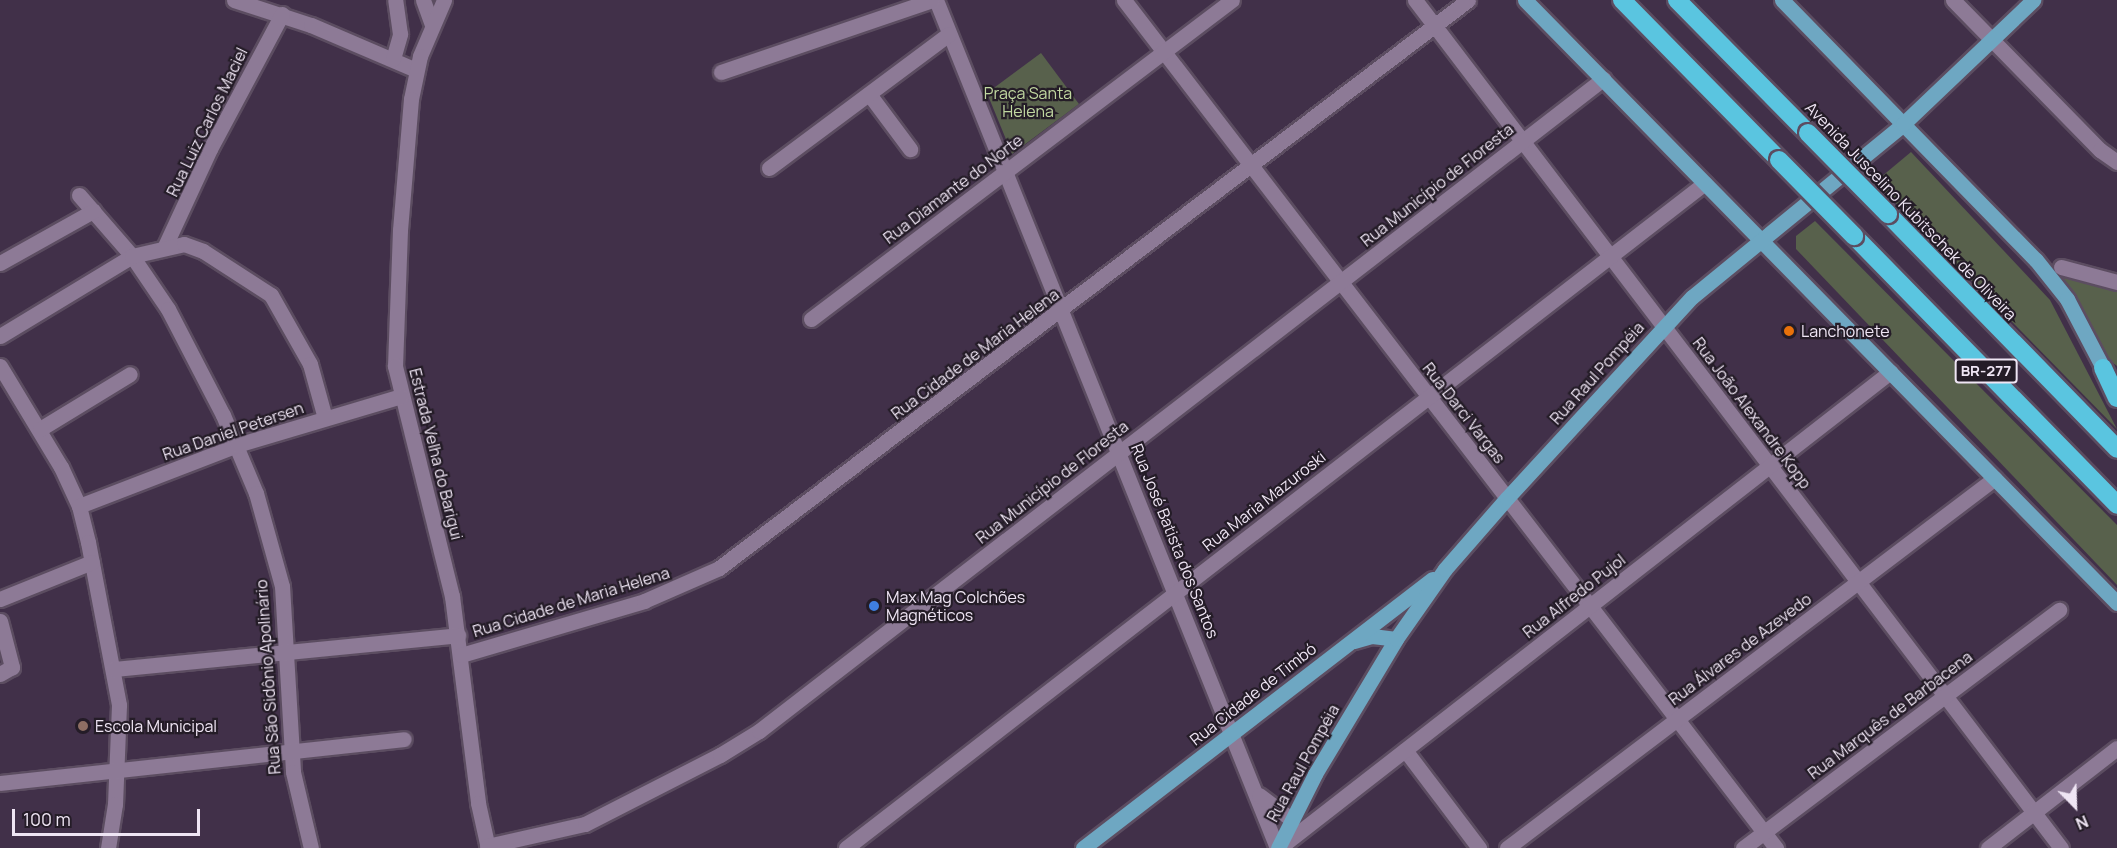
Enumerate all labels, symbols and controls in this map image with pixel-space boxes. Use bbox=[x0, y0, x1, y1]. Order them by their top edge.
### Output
street label: Rua Luiz Carlos Maciel bbox=[163, 44, 251, 200]
park label: Praça Santa Helena bbox=[984, 83, 1072, 121]
street label: Avenida Juscelino Kubitschek de Oliveira bbox=[1801, 98, 2021, 324]
street label: Rua Município de Floresta bbox=[1357, 120, 1517, 250]
street label: Rua Diamante do Norte bbox=[880, 130, 1026, 248]
street label: Rua Cidade de Maria Helena bbox=[887, 285, 1063, 423]
street label: Rua Raul Pompéia bbox=[1546, 318, 1648, 428]
place label: Lanchonete bbox=[1801, 321, 1890, 341]
marker: Lanchonete bbox=[1782, 324, 1796, 338]
street label: Rua João Alexandre Kopp bbox=[1689, 334, 1815, 492]
street label: Rua Darci Vargas bbox=[1419, 359, 1509, 467]
road number: BR-277 bbox=[1954, 359, 2018, 383]
street label: Estrada Velha do Barigui bbox=[405, 366, 467, 542]
street label: Rua Daniel Petersen bbox=[160, 398, 306, 464]
street label: Rua Município de Floresta bbox=[972, 417, 1132, 547]
street label: Rua José Batista dos Santos bbox=[1127, 441, 1223, 641]
street label: Rua Maria Mazuroski bbox=[1199, 447, 1329, 555]
street label: Rua Alfredo Pujol bbox=[1519, 550, 1629, 642]
street label: Rua Cidade de Maria Helena bbox=[470, 563, 672, 641]
street label: Rua São Sidônio Apolinário bbox=[252, 579, 284, 775]
place label: Max Mag Colchões Magnéticos bbox=[886, 587, 1025, 625]
street label: Rua Álvares de Azevedo bbox=[1665, 589, 1815, 709]
marker: Max Mag Colchões Magnéticos bbox=[867, 599, 881, 613]
street label: Rua Cidade de Timbó bbox=[1186, 639, 1320, 749]
street label: Rua Marquês de Barbacena bbox=[1804, 647, 1976, 783]
street label: Rua Raul Pompéia bbox=[1263, 701, 1343, 825]
place label: Escola Municipal bbox=[95, 716, 217, 736]
marker: Escola Municipal bbox=[76, 719, 90, 733]
north arrow bbox=[2045, 776, 2105, 836]
scale bar bbox=[15, 797, 202, 835]
text: 100 m bbox=[23, 807, 71, 831]
text: N bbox=[2072, 810, 2092, 835]

